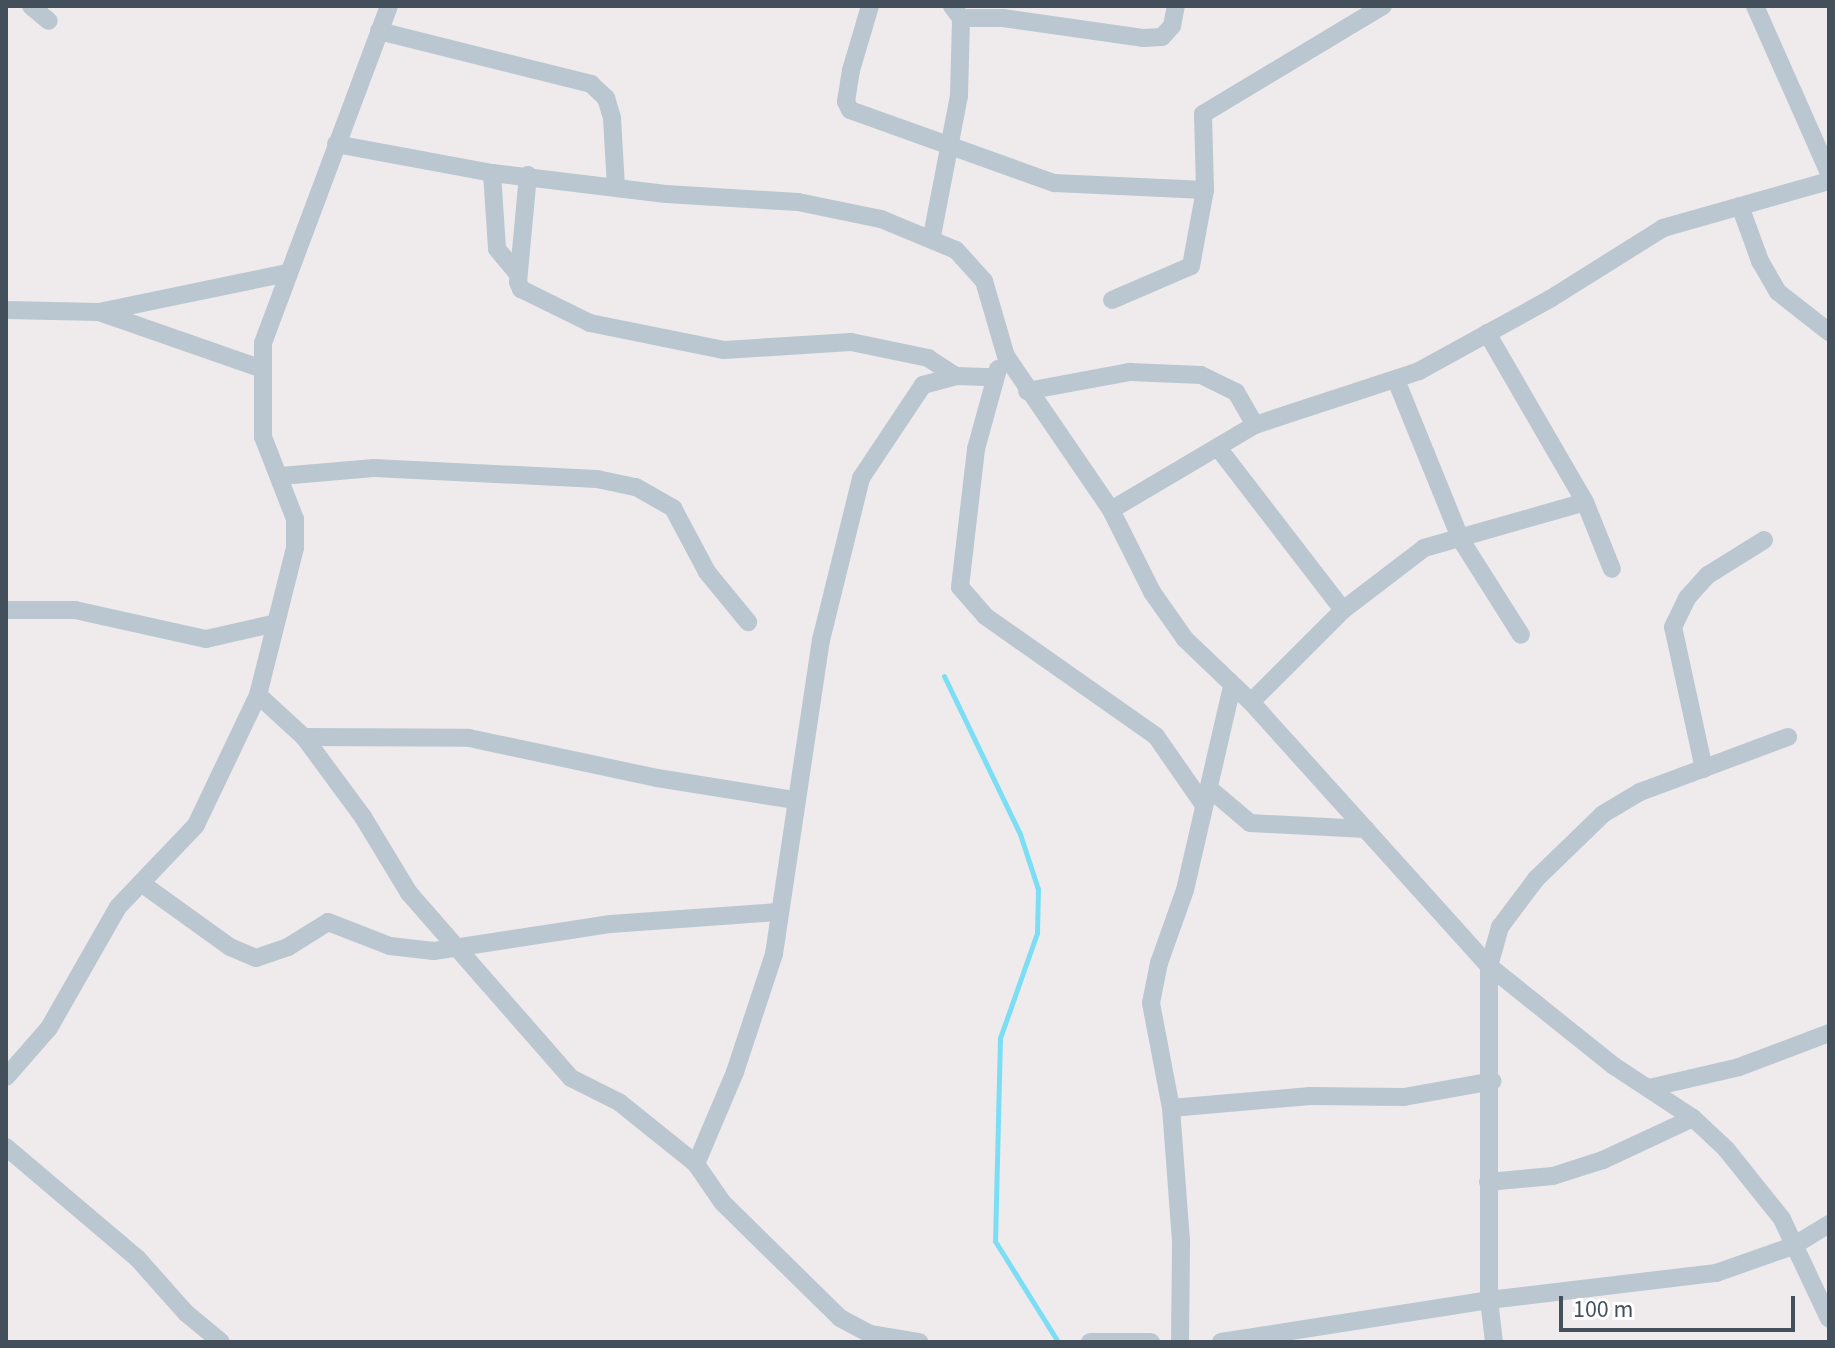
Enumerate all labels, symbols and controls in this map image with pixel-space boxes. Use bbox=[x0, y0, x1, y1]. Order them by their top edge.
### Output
scale bar bbox=[1563, 1280, 1799, 1330]
text: 100 m bbox=[1573, 1292, 1633, 1327]

